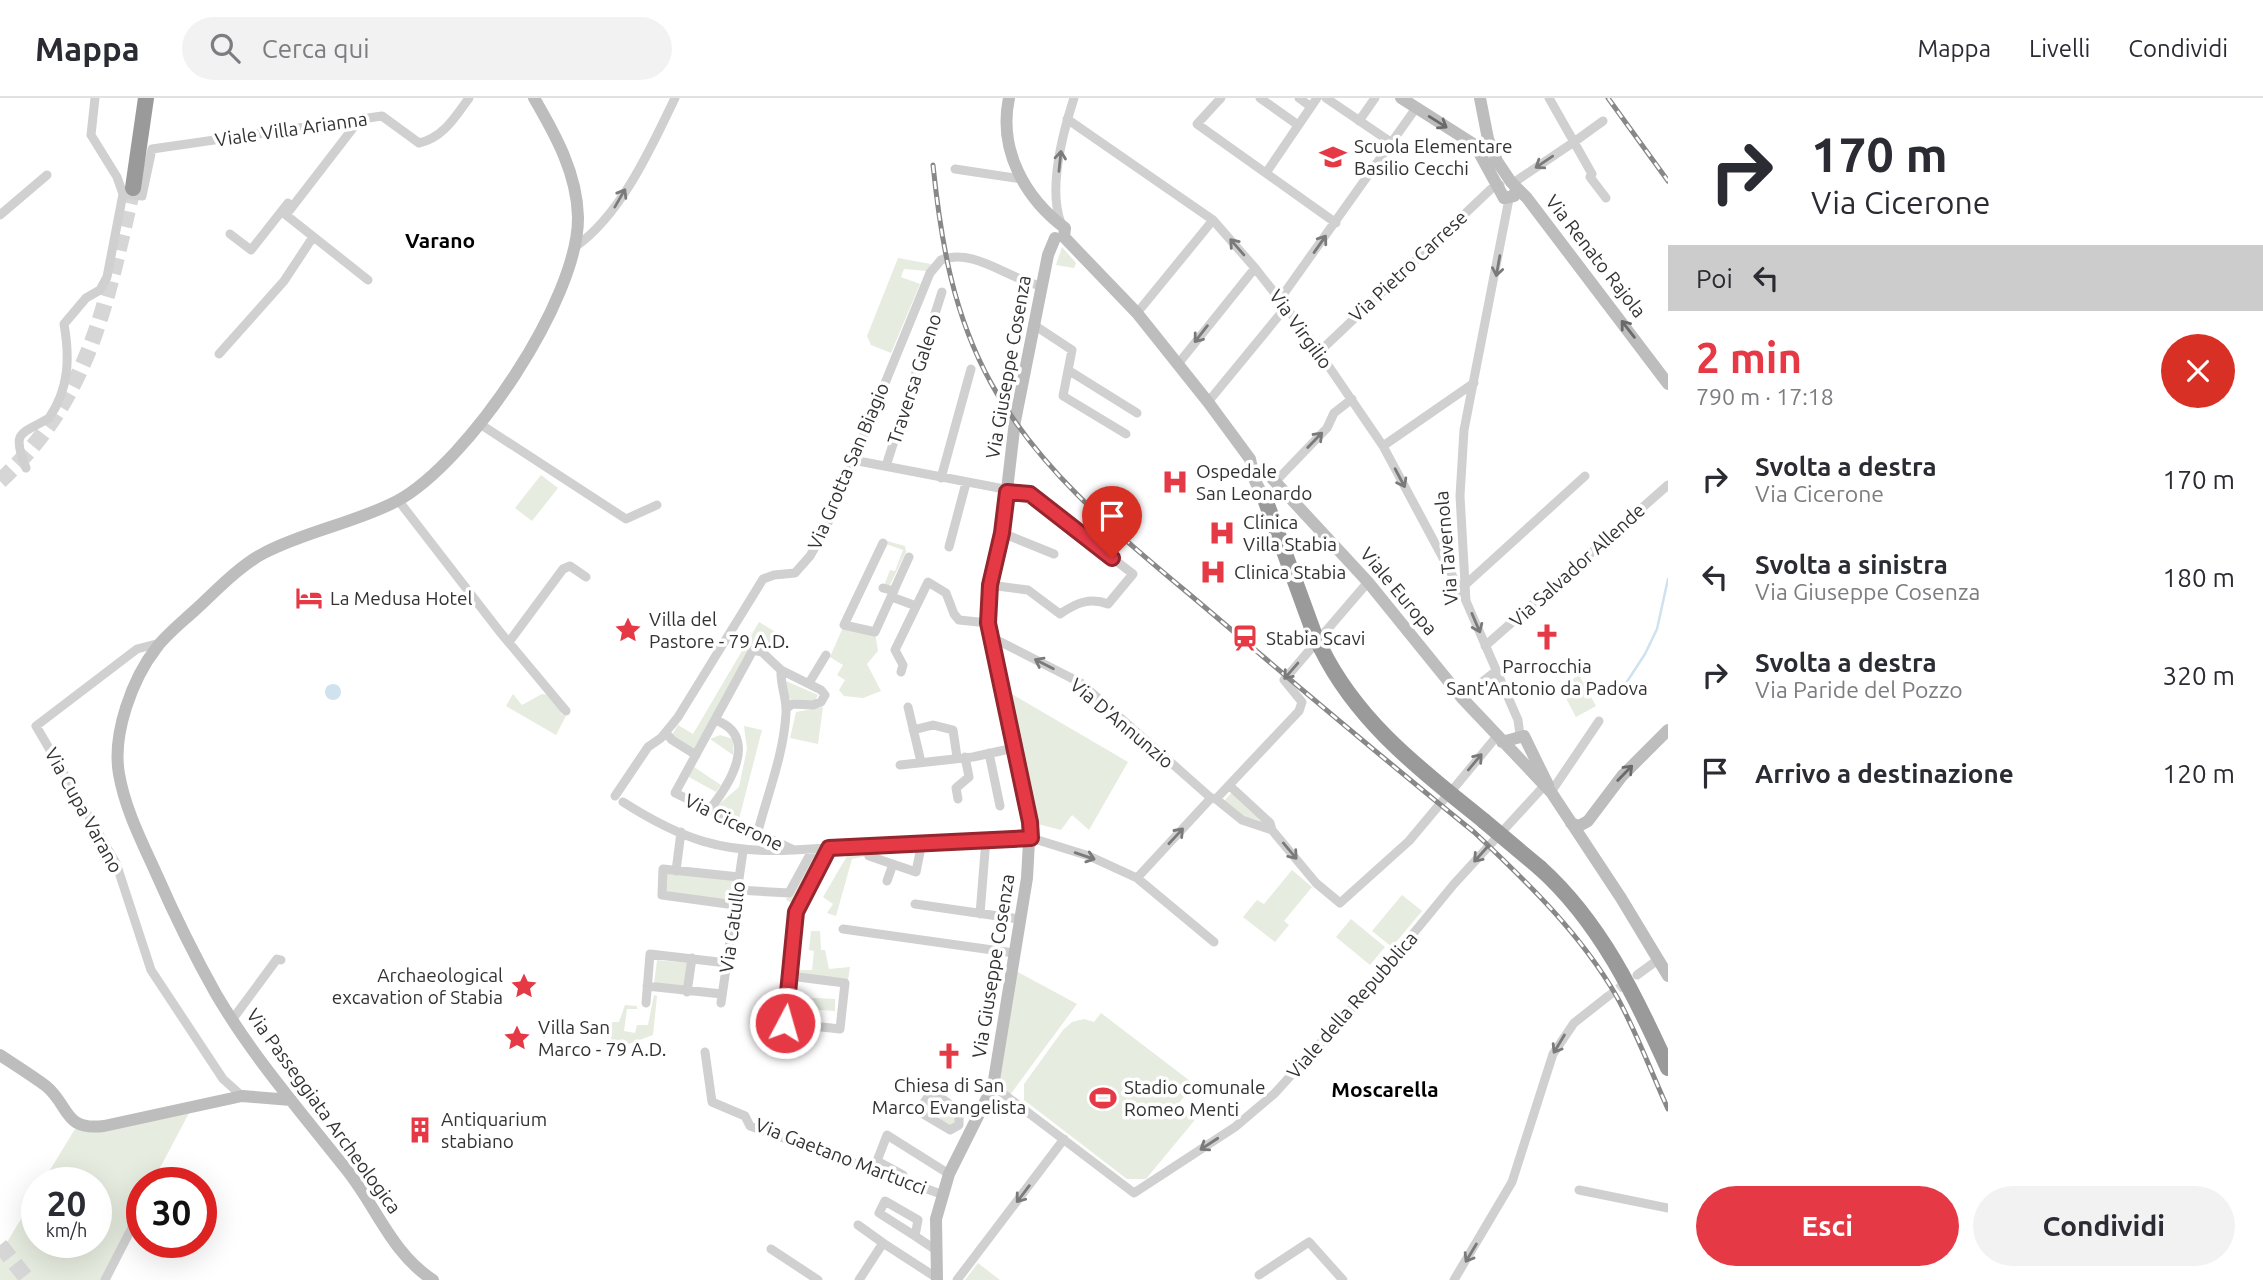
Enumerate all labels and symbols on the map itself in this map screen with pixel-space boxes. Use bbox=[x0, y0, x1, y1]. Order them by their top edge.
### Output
street label: Viale Villa Arianna bbox=[213, 107, 369, 151]
one-way arrow bbox=[1427, 115, 1447, 129]
place label: Scuola Elementare Basilio Cecchi bbox=[1354, 135, 1513, 179]
school or university icon: Scuola Elementare Basilio Cecchi bbox=[1318, 142, 1348, 172]
one-way arrow bbox=[1054, 150, 1067, 173]
one-way arrow bbox=[1535, 155, 1554, 169]
one-way arrow bbox=[613, 188, 627, 208]
street label: Via Renato Rajola bbox=[1541, 190, 1651, 322]
street label: Via Pietro Carrese bbox=[1345, 206, 1471, 326]
district label: Varano bbox=[405, 228, 475, 252]
one-way arrow bbox=[1313, 235, 1328, 254]
one-way arrow bbox=[1229, 238, 1245, 256]
one-way arrow bbox=[1490, 254, 1504, 277]
street label: Via Giuseppe Cosenza bbox=[981, 273, 1035, 461]
street label: Via Virgilio bbox=[1265, 285, 1337, 373]
street label: Traversa Galeno bbox=[883, 311, 945, 447]
one-way arrow bbox=[1620, 320, 1635, 338]
one-way arrow bbox=[1193, 325, 1209, 343]
street label: Via Grotta San Biagio bbox=[803, 379, 893, 553]
one-way arrow bbox=[1307, 432, 1324, 449]
place label: Ospedale San Leonardo bbox=[1196, 460, 1312, 504]
hospital icon: Ospedale San Leonardo bbox=[1160, 467, 1190, 497]
one-way arrow bbox=[1394, 467, 1407, 488]
pin bbox=[1082, 486, 1142, 558]
street label: Via Tavernola bbox=[1430, 490, 1462, 606]
street label: Via Salvador Allende bbox=[1505, 499, 1649, 631]
place label: Clinica Villa Stabia bbox=[1243, 511, 1337, 555]
hospital icon: Clinica Villa Stabia bbox=[1207, 518, 1237, 548]
street label: Viale Europa bbox=[1356, 543, 1442, 639]
hospital icon: Clinica Stabia bbox=[1198, 557, 1228, 587]
place label: Clinica Stabia bbox=[1234, 561, 1346, 583]
hotel icon: La Medusa Hotel bbox=[294, 583, 324, 613]
place label: La Medusa Hotel bbox=[330, 587, 472, 609]
place label: Villa del Pastore - 79 A.D. bbox=[649, 608, 790, 652]
one-way arrow bbox=[1470, 612, 1483, 634]
place icon: Villa del Pastore - 79 A.D. bbox=[613, 615, 643, 645]
church icon: Parrocchia Sant'Antonio da Padova bbox=[1532, 622, 1562, 652]
station icon: Stabia Scavi bbox=[1230, 623, 1260, 653]
place label: Stabia Scavi bbox=[1266, 627, 1365, 649]
place label: Parrocchia Sant'Antonio da Padova bbox=[1446, 655, 1648, 699]
one-way arrow bbox=[1034, 657, 1055, 671]
one-way arrow bbox=[1284, 661, 1299, 679]
street label: Via D'Annunzio bbox=[1066, 673, 1178, 773]
street label: Via Cupa Varano bbox=[41, 744, 127, 876]
one-way arrow bbox=[1467, 753, 1483, 771]
one-way arrow bbox=[1617, 765, 1634, 782]
street label: Via Cicerone bbox=[681, 789, 787, 855]
one-way arrow bbox=[1168, 827, 1184, 845]
one-way arrow bbox=[1282, 842, 1298, 860]
one-way arrow bbox=[1473, 845, 1489, 863]
one-way arrow bbox=[1073, 851, 1095, 863]
street label: Via Giuseppe Cosenza bbox=[968, 872, 1018, 1060]
street label: Via Catullo bbox=[715, 880, 749, 974]
street label: Viale della Repubblica bbox=[1282, 927, 1422, 1083]
place label: Archaeological excavation of Stabia bbox=[332, 964, 503, 1008]
place icon: Archaeological excavation of Stabia bbox=[509, 971, 539, 1001]
position arrow bbox=[748, 986, 822, 1060]
street label: Via Passeggiata Archeologica bbox=[242, 1004, 406, 1218]
place label: Villa San Marco - 79 A.D. bbox=[538, 1016, 666, 1060]
place icon: Villa San Marco - 79 A.D. bbox=[502, 1023, 532, 1053]
one-way arrow bbox=[1552, 1034, 1566, 1054]
church icon: Chiesa di San Marco Evangelista bbox=[934, 1041, 964, 1071]
place label: Chiesa di San Marco Evangelista bbox=[872, 1074, 1026, 1118]
place label: Stadio comunale Romeo Menti bbox=[1124, 1076, 1266, 1120]
district label: Moscarella bbox=[1331, 1077, 1439, 1101]
sports icon: Stadio comunale Romeo Menti bbox=[1088, 1083, 1118, 1113]
place label: Antiquarium stabiano bbox=[441, 1108, 547, 1152]
street label: Via Gaetano Martucci bbox=[752, 1113, 930, 1199]
building icon: Antiquarium stabiano bbox=[405, 1115, 435, 1145]
one-way arrow bbox=[1199, 1137, 1219, 1151]
speed limit sign: 30 bbox=[126, 1167, 217, 1258]
one-way arrow bbox=[1015, 1184, 1030, 1202]
one-way arrow bbox=[1464, 1242, 1478, 1262]

